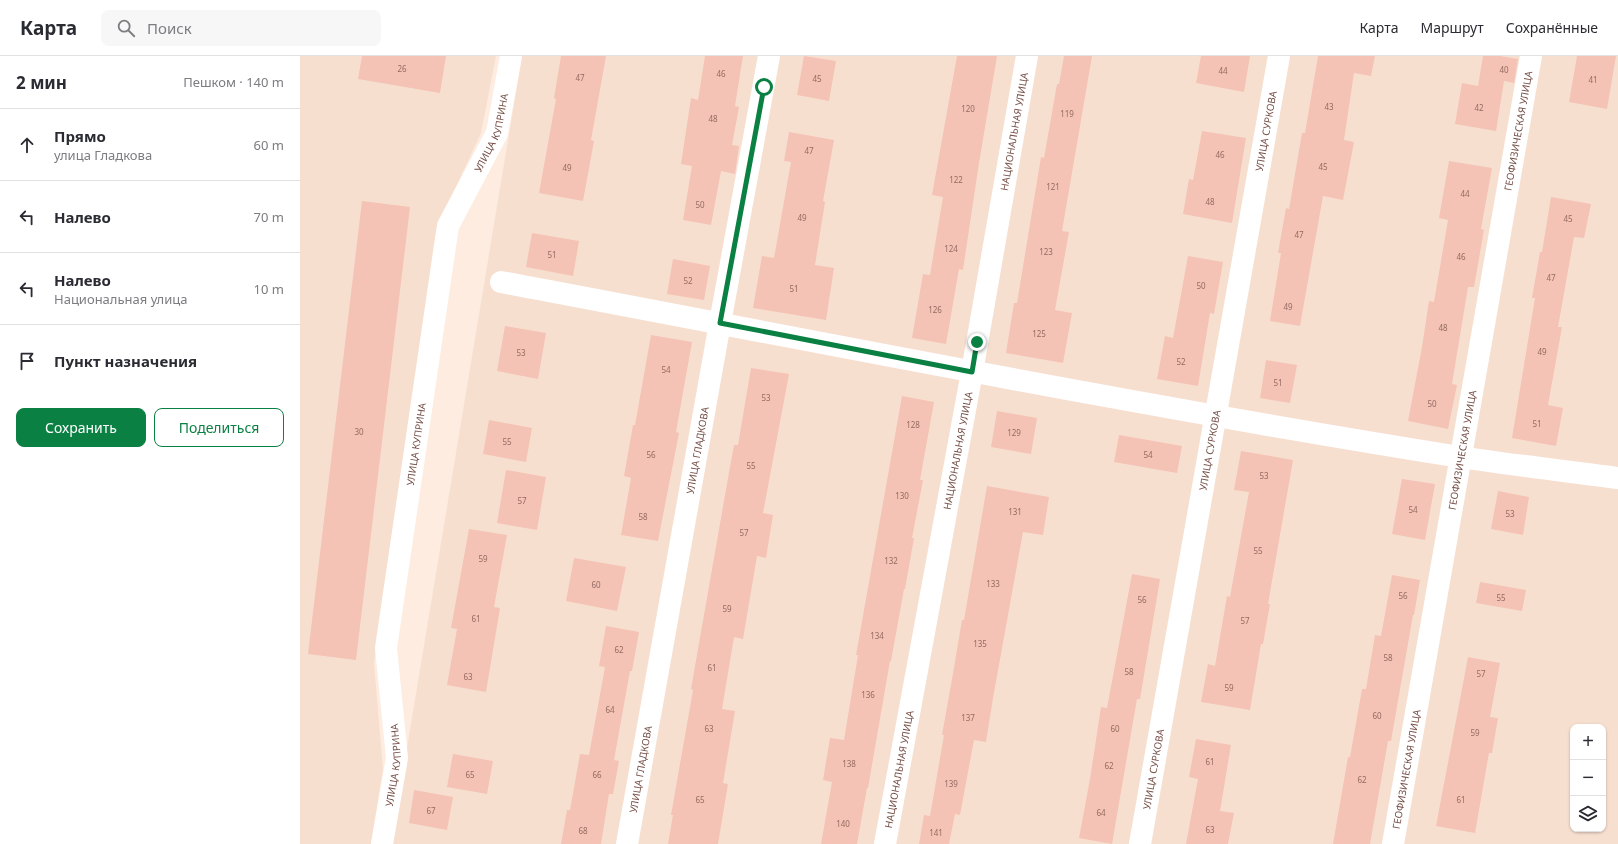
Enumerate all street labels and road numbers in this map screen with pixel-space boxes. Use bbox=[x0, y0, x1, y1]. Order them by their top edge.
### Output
street label: ГЕОФИЗИЧЕСКАЯ УЛИЦА bbox=[1501, 69, 1535, 192]
street label: НАЦИОНАЛЬНАЯ УЛИЦА bbox=[997, 71, 1031, 192]
street label: УЛИЦА СУРКОВА bbox=[1252, 89, 1280, 172]
street label: УЛИЦА КУПРИНА bbox=[471, 92, 511, 174]
street label: ГЕОФИЗИЧЕСКАЯ УЛИЦА bbox=[1445, 388, 1479, 511]
street label: НАЦИОНАЛЬНАЯ УЛИЦА bbox=[940, 390, 975, 511]
street label: УЛИЦА КУПРИНА bbox=[403, 401, 429, 486]
street label: УЛИЦА ГЛАДКОВА bbox=[683, 405, 712, 495]
street label: УЛИЦА СУРКОВА bbox=[1196, 408, 1224, 491]
street label: ГЕОФИЗИЧЕСКАЯ УЛИЦА bbox=[1389, 708, 1424, 830]
street label: НАЦИОНАЛЬНАЯ УЛИЦА bbox=[881, 709, 917, 829]
street label: УЛИЦА КУПРИНА bbox=[382, 722, 404, 807]
street label: УЛИЦА ГЛАДКОВА bbox=[626, 724, 655, 814]
street label: УЛИЦА СУРКОВА bbox=[1139, 727, 1167, 810]

